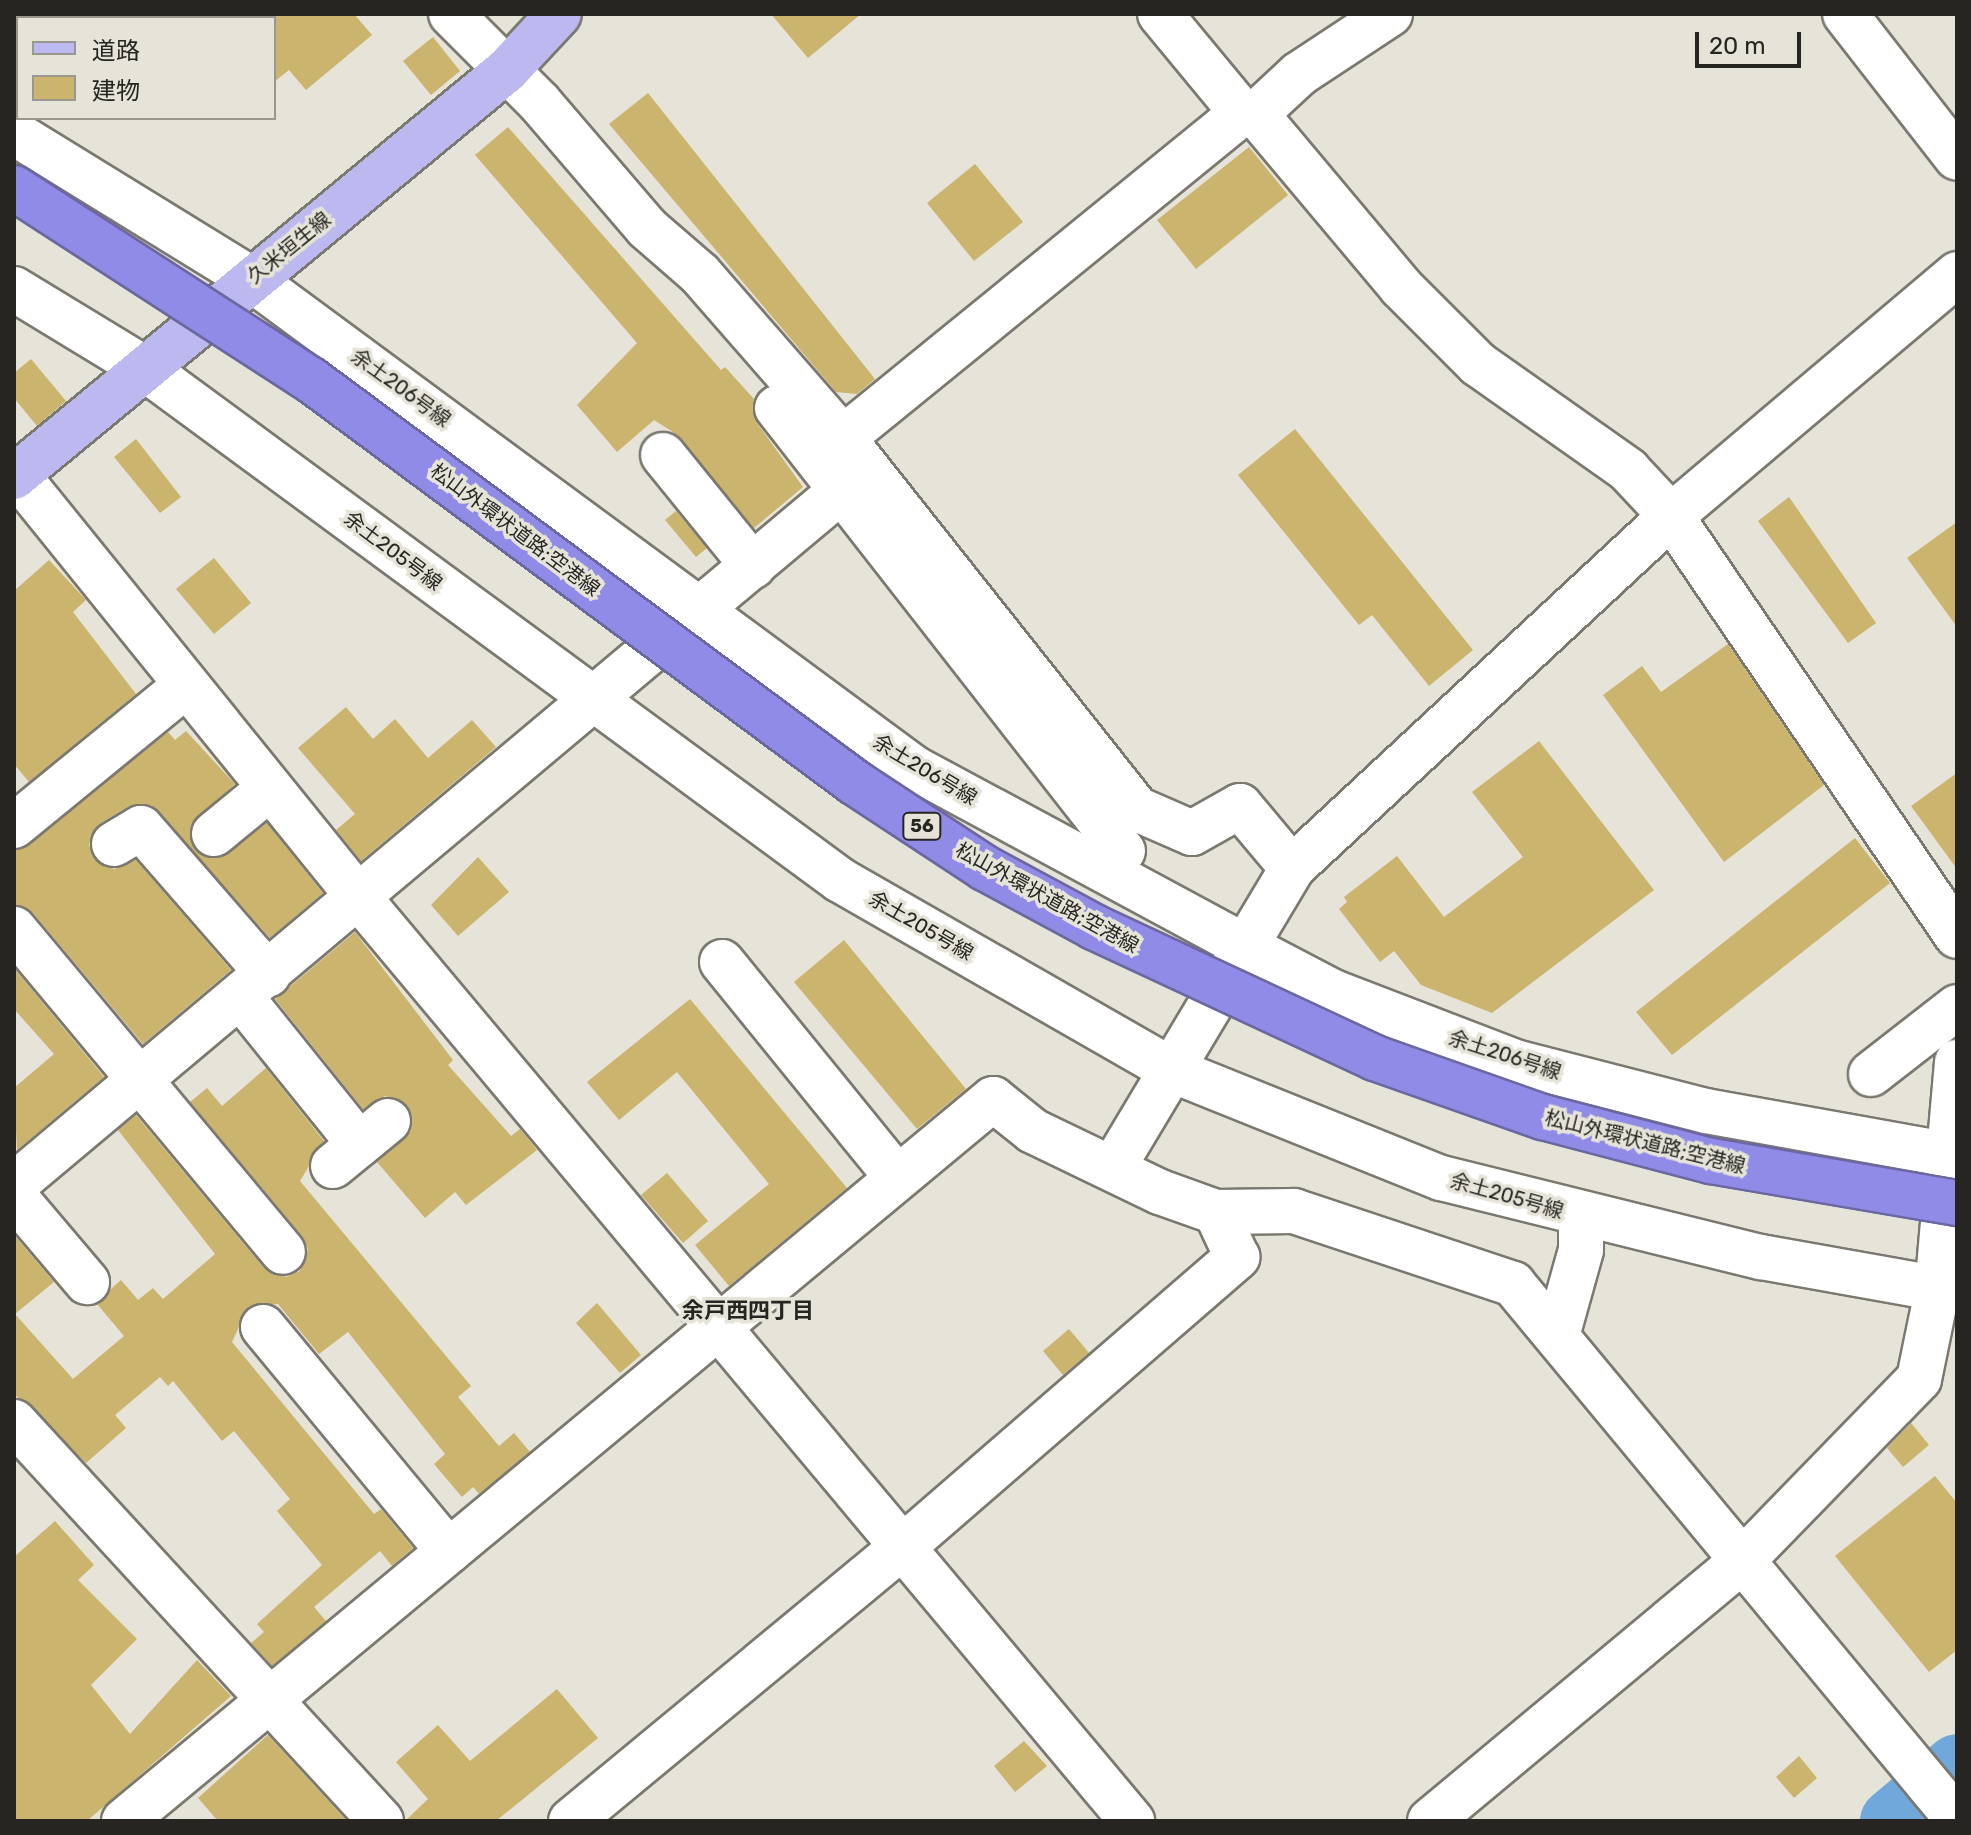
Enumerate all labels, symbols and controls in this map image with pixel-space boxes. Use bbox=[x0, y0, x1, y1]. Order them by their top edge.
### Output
legend bbox=[16, 16, 276, 120]
scale bar bbox=[1699, 16, 1805, 66]
text: 20 m bbox=[1709, 32, 1766, 60]
text: 道路 bbox=[92, 37, 140, 65]
text: 建物 bbox=[92, 77, 140, 105]
street label: 久米垣生線 bbox=[243, 207, 335, 289]
street label: 余土206号線 bbox=[347, 344, 455, 432]
street label: 松山外環状道路;空港線 bbox=[426, 459, 604, 601]
street label: 余土205号線 bbox=[339, 506, 447, 596]
street label: 余土206号線 bbox=[869, 730, 981, 810]
road number: 56 bbox=[902, 812, 942, 840]
street label: 松山外環状道路;空港線 bbox=[951, 838, 1143, 958]
street label: 余土205号線 bbox=[865, 887, 977, 965]
street label: 余土206号線 bbox=[1446, 1026, 1564, 1084]
street label: 松山外環状道路;空港線 bbox=[1542, 1106, 1748, 1178]
street label: 余土205号線 bbox=[1448, 1168, 1566, 1224]
district label: 余戸西四丁目 bbox=[682, 1298, 814, 1324]

